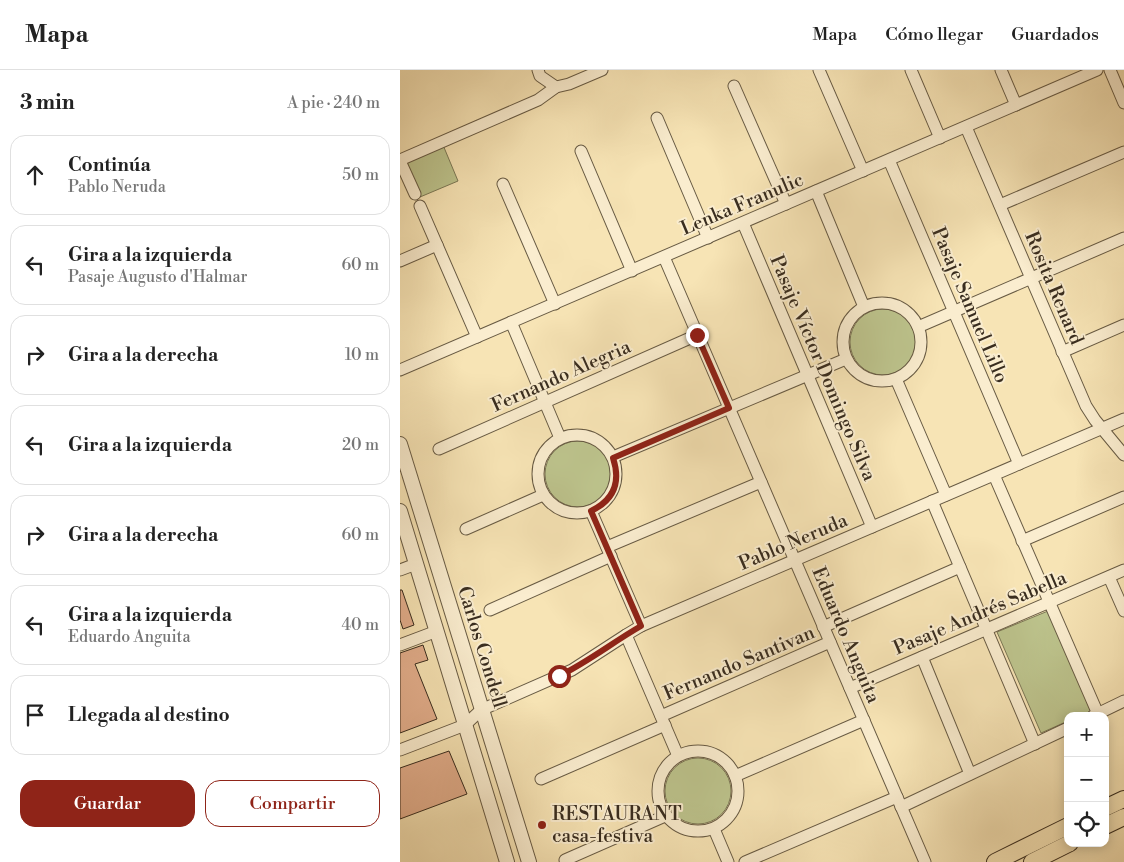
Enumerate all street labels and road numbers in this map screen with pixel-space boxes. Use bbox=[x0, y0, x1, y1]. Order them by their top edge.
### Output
street label: Lenka Franulic bbox=[677, 167, 807, 241]
street label: Pasaje Samuel Lillo bbox=[926, 223, 1014, 387]
street label: Rosita Renard bbox=[1019, 228, 1089, 349]
street label: Pasaje Víctor Domingo Silva bbox=[764, 252, 882, 485]
street label: Fernando Alegria bbox=[488, 334, 635, 417]
street label: Pablo Neruda bbox=[735, 508, 851, 576]
street label: Eduardo Anguita bbox=[807, 563, 886, 707]
street label: Pasaje Andrés Sabella bbox=[890, 565, 1071, 660]
street label: Carlos Condell bbox=[452, 583, 512, 711]
street label: Fernando Santivan bbox=[660, 620, 818, 706]

